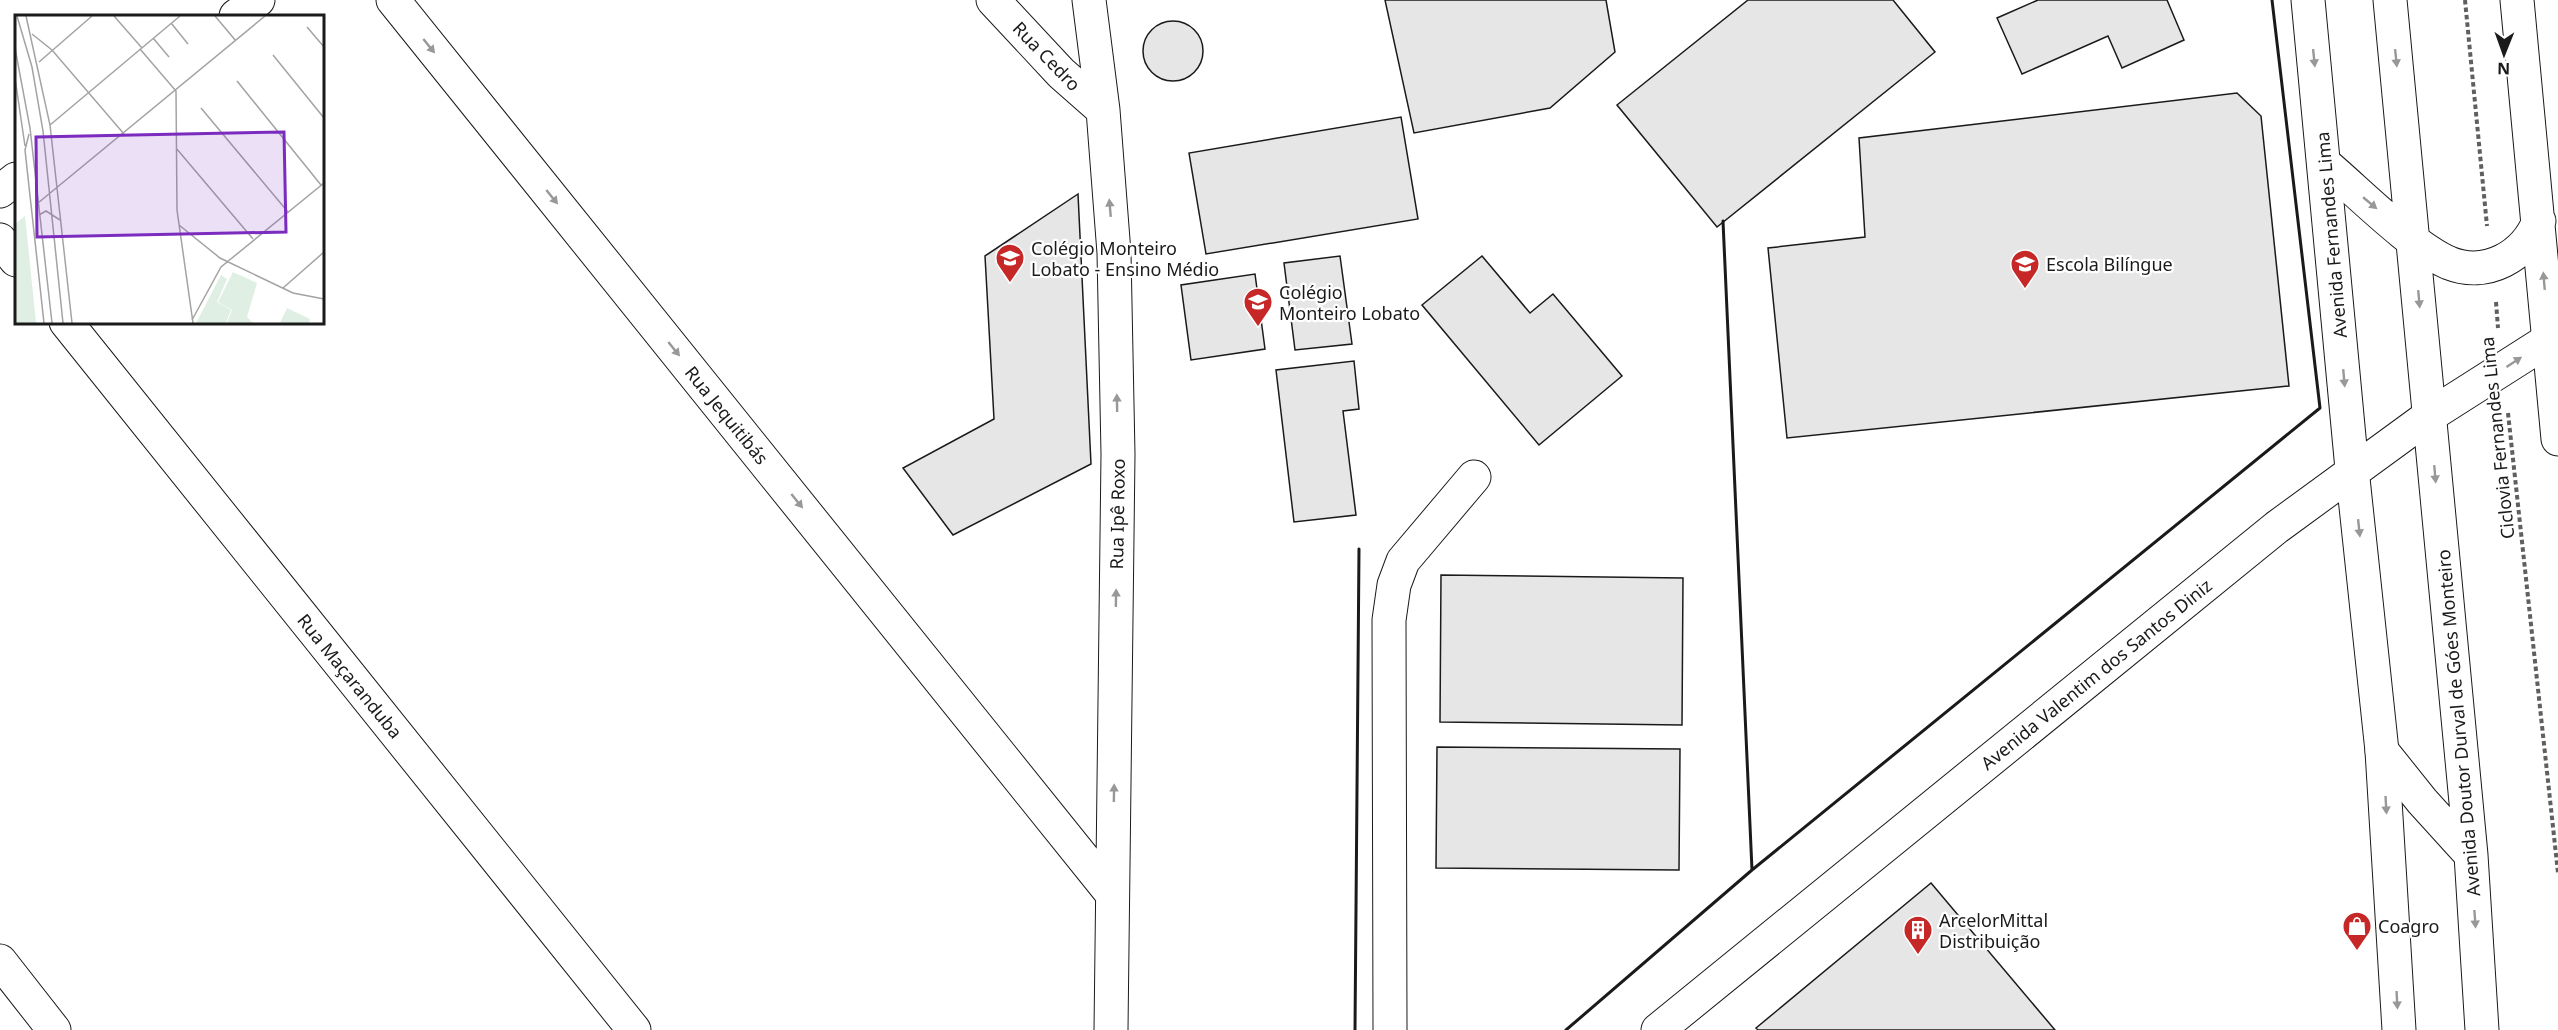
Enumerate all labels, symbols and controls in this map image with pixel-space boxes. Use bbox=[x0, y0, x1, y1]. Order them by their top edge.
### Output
inset map bbox=[15, 15, 324, 324]
street label: Rua Cedro bbox=[1008, 16, 1086, 96]
north arrow bbox=[2474, 24, 2534, 84]
one-way arrow bbox=[423, 38, 435, 53]
one-way arrow bbox=[2309, 49, 2319, 68]
one-way arrow bbox=[2391, 49, 2401, 68]
text: N bbox=[2497, 58, 2510, 80]
street label: Avenida Fernandes Lima bbox=[2310, 131, 2352, 339]
one-way arrow bbox=[545, 190, 557, 205]
one-way arrow bbox=[2362, 196, 2378, 209]
one-way arrow bbox=[1106, 199, 1115, 218]
place label: Colégio Monteiro Lobato - Ensino Médio bbox=[1031, 236, 1219, 281]
school or university icon: Colégio Monteiro Lobato - Ensino Médio bbox=[994, 242, 1026, 284]
school or university icon: Escola Bilíngue bbox=[2009, 248, 2041, 290]
place label: Escola Bilíngue bbox=[2046, 252, 2173, 276]
one-way arrow bbox=[2540, 271, 2549, 290]
place label: Colégio Monteiro Lobato bbox=[1279, 280, 1420, 325]
school or university icon: Colégio Monteiro Lobato bbox=[1242, 286, 1274, 328]
one-way arrow bbox=[2415, 289, 2424, 308]
street label: Ciclovia Fernandes Lima bbox=[2474, 336, 2520, 540]
one-way arrow bbox=[668, 341, 681, 357]
one-way arrow bbox=[2506, 357, 2522, 368]
street label: Rua Jequitibás bbox=[680, 361, 774, 469]
one-way arrow bbox=[2339, 368, 2349, 387]
one-way arrow bbox=[1112, 394, 1121, 413]
street label: Rua Ipê Roxo bbox=[1104, 458, 1130, 570]
one-way arrow bbox=[2430, 465, 2440, 484]
one-way arrow bbox=[790, 493, 803, 509]
one-way arrow bbox=[2354, 518, 2364, 537]
street label: Avenida Doutor Durval de Góes Monteiro bbox=[2431, 548, 2485, 898]
street label: Avenida Valentim dos Santos Diniz bbox=[1976, 573, 2216, 775]
one-way arrow bbox=[1111, 589, 1121, 608]
street label: Rua Maçaranduba bbox=[292, 609, 408, 743]
one-way arrow bbox=[1109, 784, 1118, 803]
one-way arrow bbox=[2381, 796, 2390, 815]
place label: ArcelorMittal Distribuição bbox=[1939, 908, 2048, 953]
shop icon: Coagro bbox=[2341, 910, 2373, 952]
one-way arrow bbox=[2470, 910, 2480, 929]
building icon: ArcelorMittal Distribuição bbox=[1902, 914, 1934, 956]
place label: Coagro bbox=[2378, 914, 2439, 938]
one-way arrow bbox=[2392, 990, 2401, 1009]

